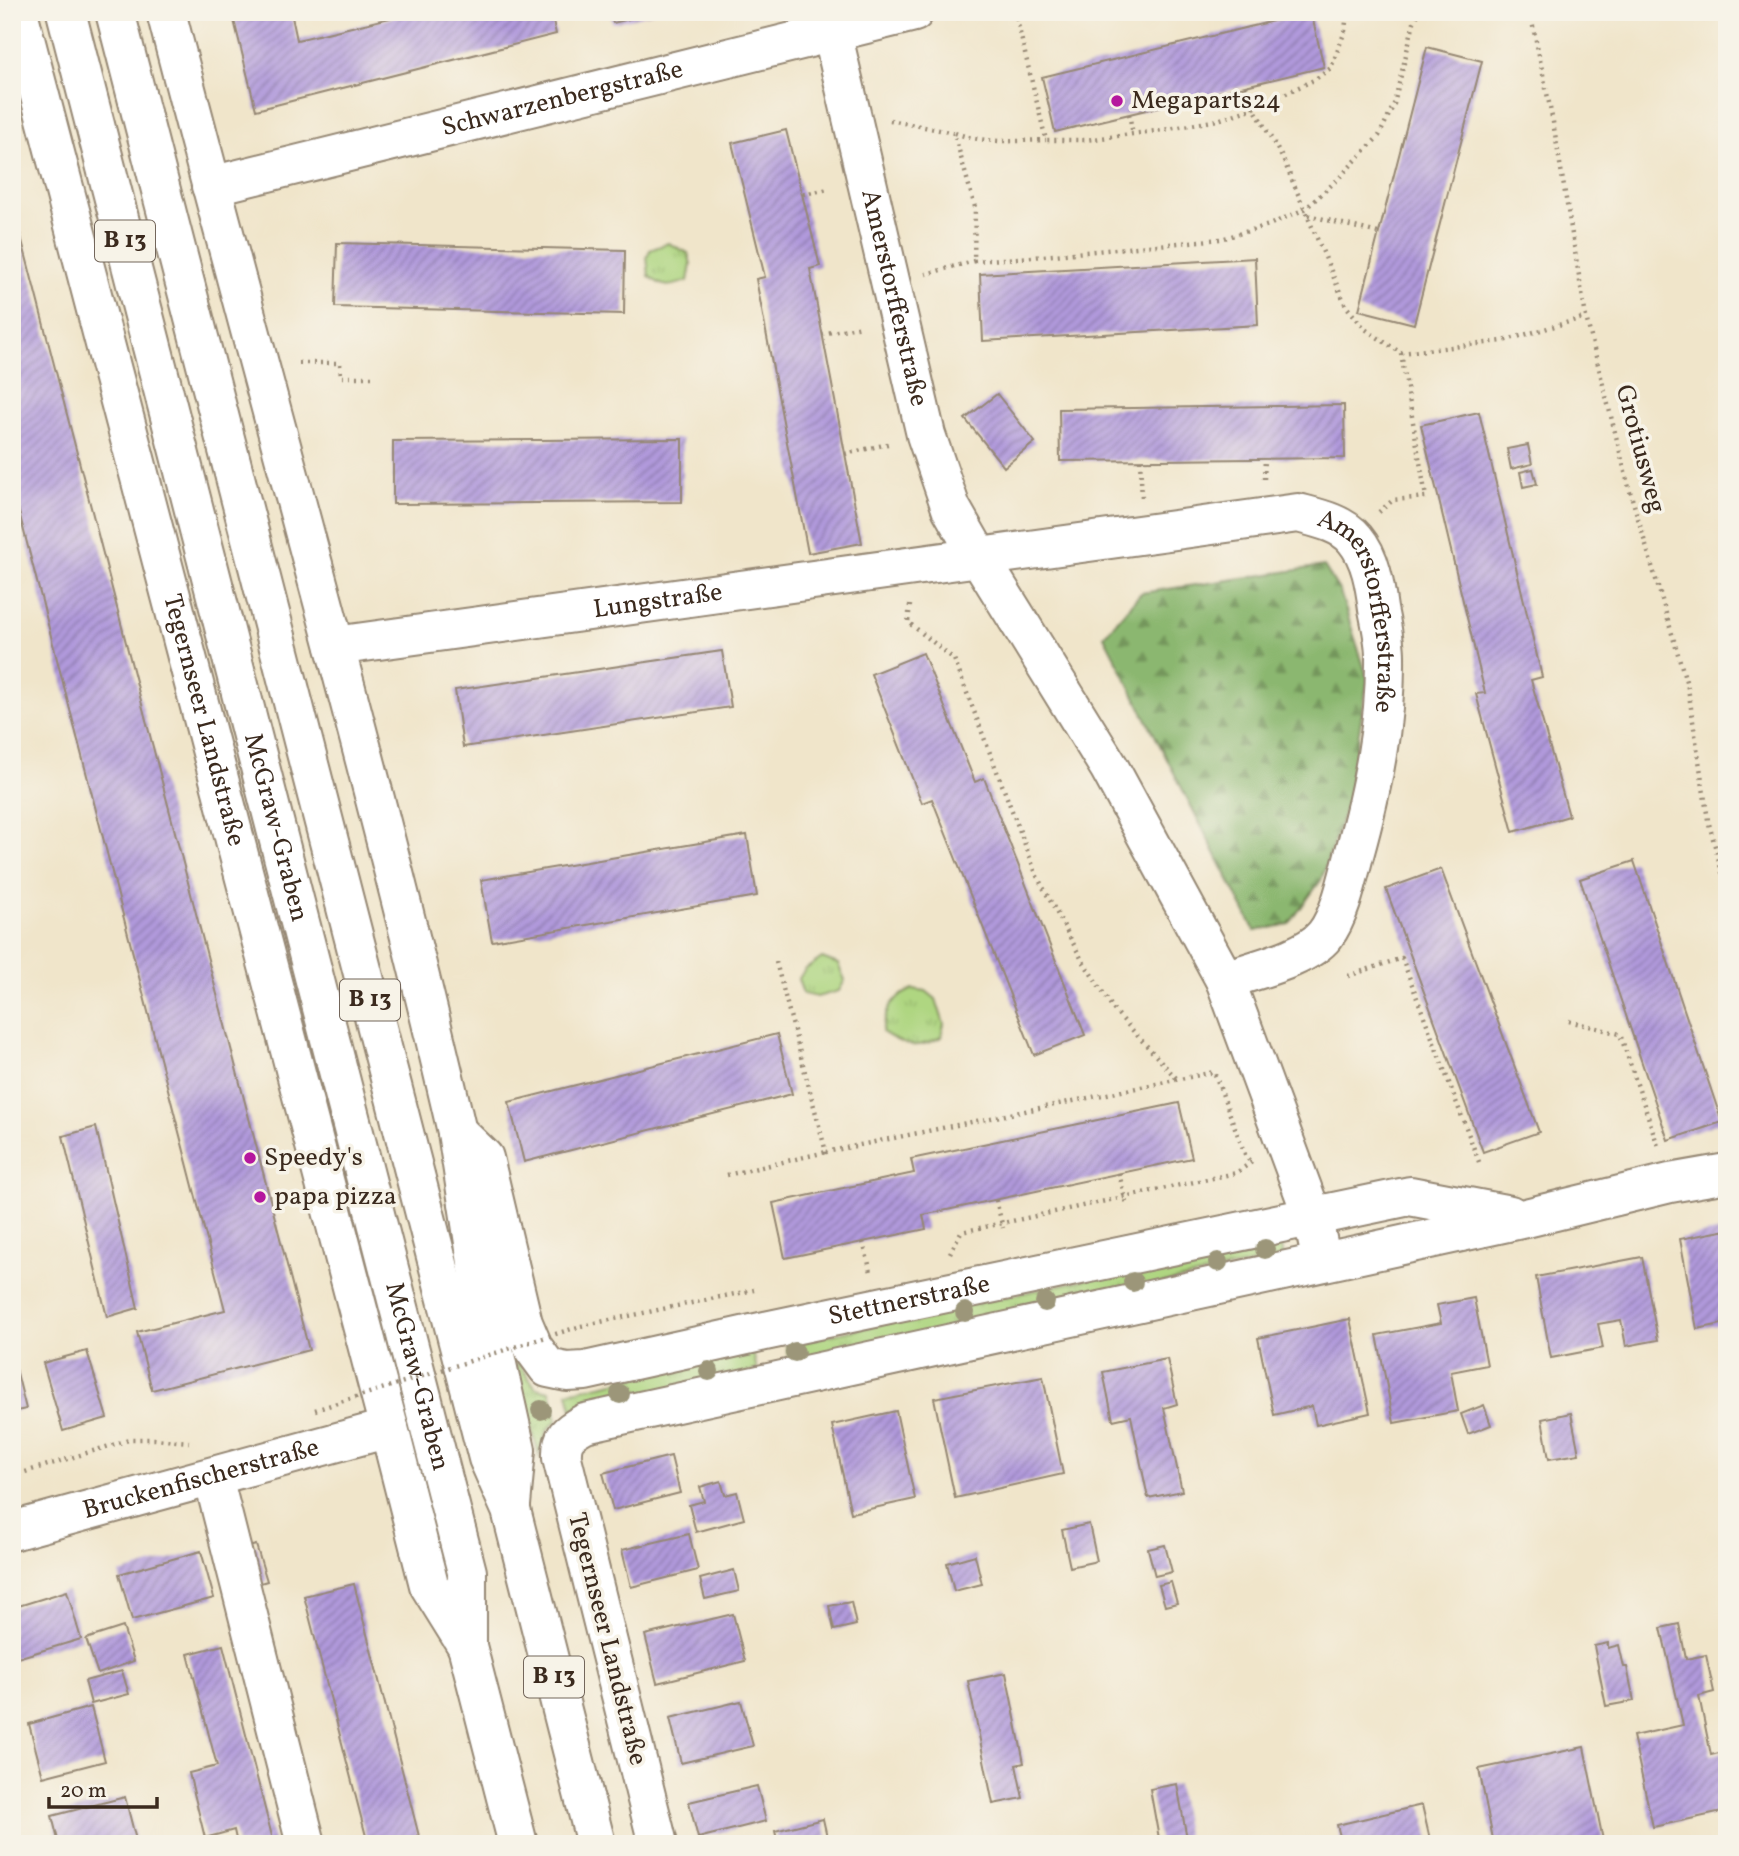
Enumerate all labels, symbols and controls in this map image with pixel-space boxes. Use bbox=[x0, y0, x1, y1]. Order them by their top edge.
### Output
street label: Schwarzenbergstraße bbox=[438, 52, 687, 146]
place label: Megaparts24 bbox=[1131, 83, 1281, 119]
marker: Megaparts24 bbox=[1109, 93, 1125, 109]
street label: Amerstorfferstraße bbox=[851, 186, 937, 410]
road number: B 13 bbox=[95, 221, 155, 262]
street label: Grotiusweg bbox=[1606, 381, 1674, 517]
street label: Amerstorfferstraße bbox=[1312, 501, 1403, 714]
street label: Lungstraße bbox=[591, 575, 725, 628]
street label: Tegernseer Landstraße bbox=[153, 590, 254, 850]
street label: McGraw-Graben bbox=[234, 729, 317, 926]
road number: B 13 bbox=[340, 980, 400, 1020]
place label: Speedy's bbox=[264, 1140, 363, 1176]
marker: Speedy's bbox=[242, 1150, 258, 1166]
place label: papa pizza bbox=[274, 1179, 397, 1215]
marker: papa pizza bbox=[252, 1189, 268, 1205]
street label: Stettnerstraße bbox=[825, 1266, 993, 1335]
street label: McGraw-Graben bbox=[375, 1279, 458, 1475]
street label: Bruckenfischerstraße bbox=[79, 1430, 323, 1529]
street label: Tegernseer Landstraße bbox=[558, 1509, 656, 1769]
road number: B 13 bbox=[524, 1657, 584, 1698]
scale bar bbox=[49, 1765, 158, 1809]
text: 20 m bbox=[60, 1777, 106, 1806]

